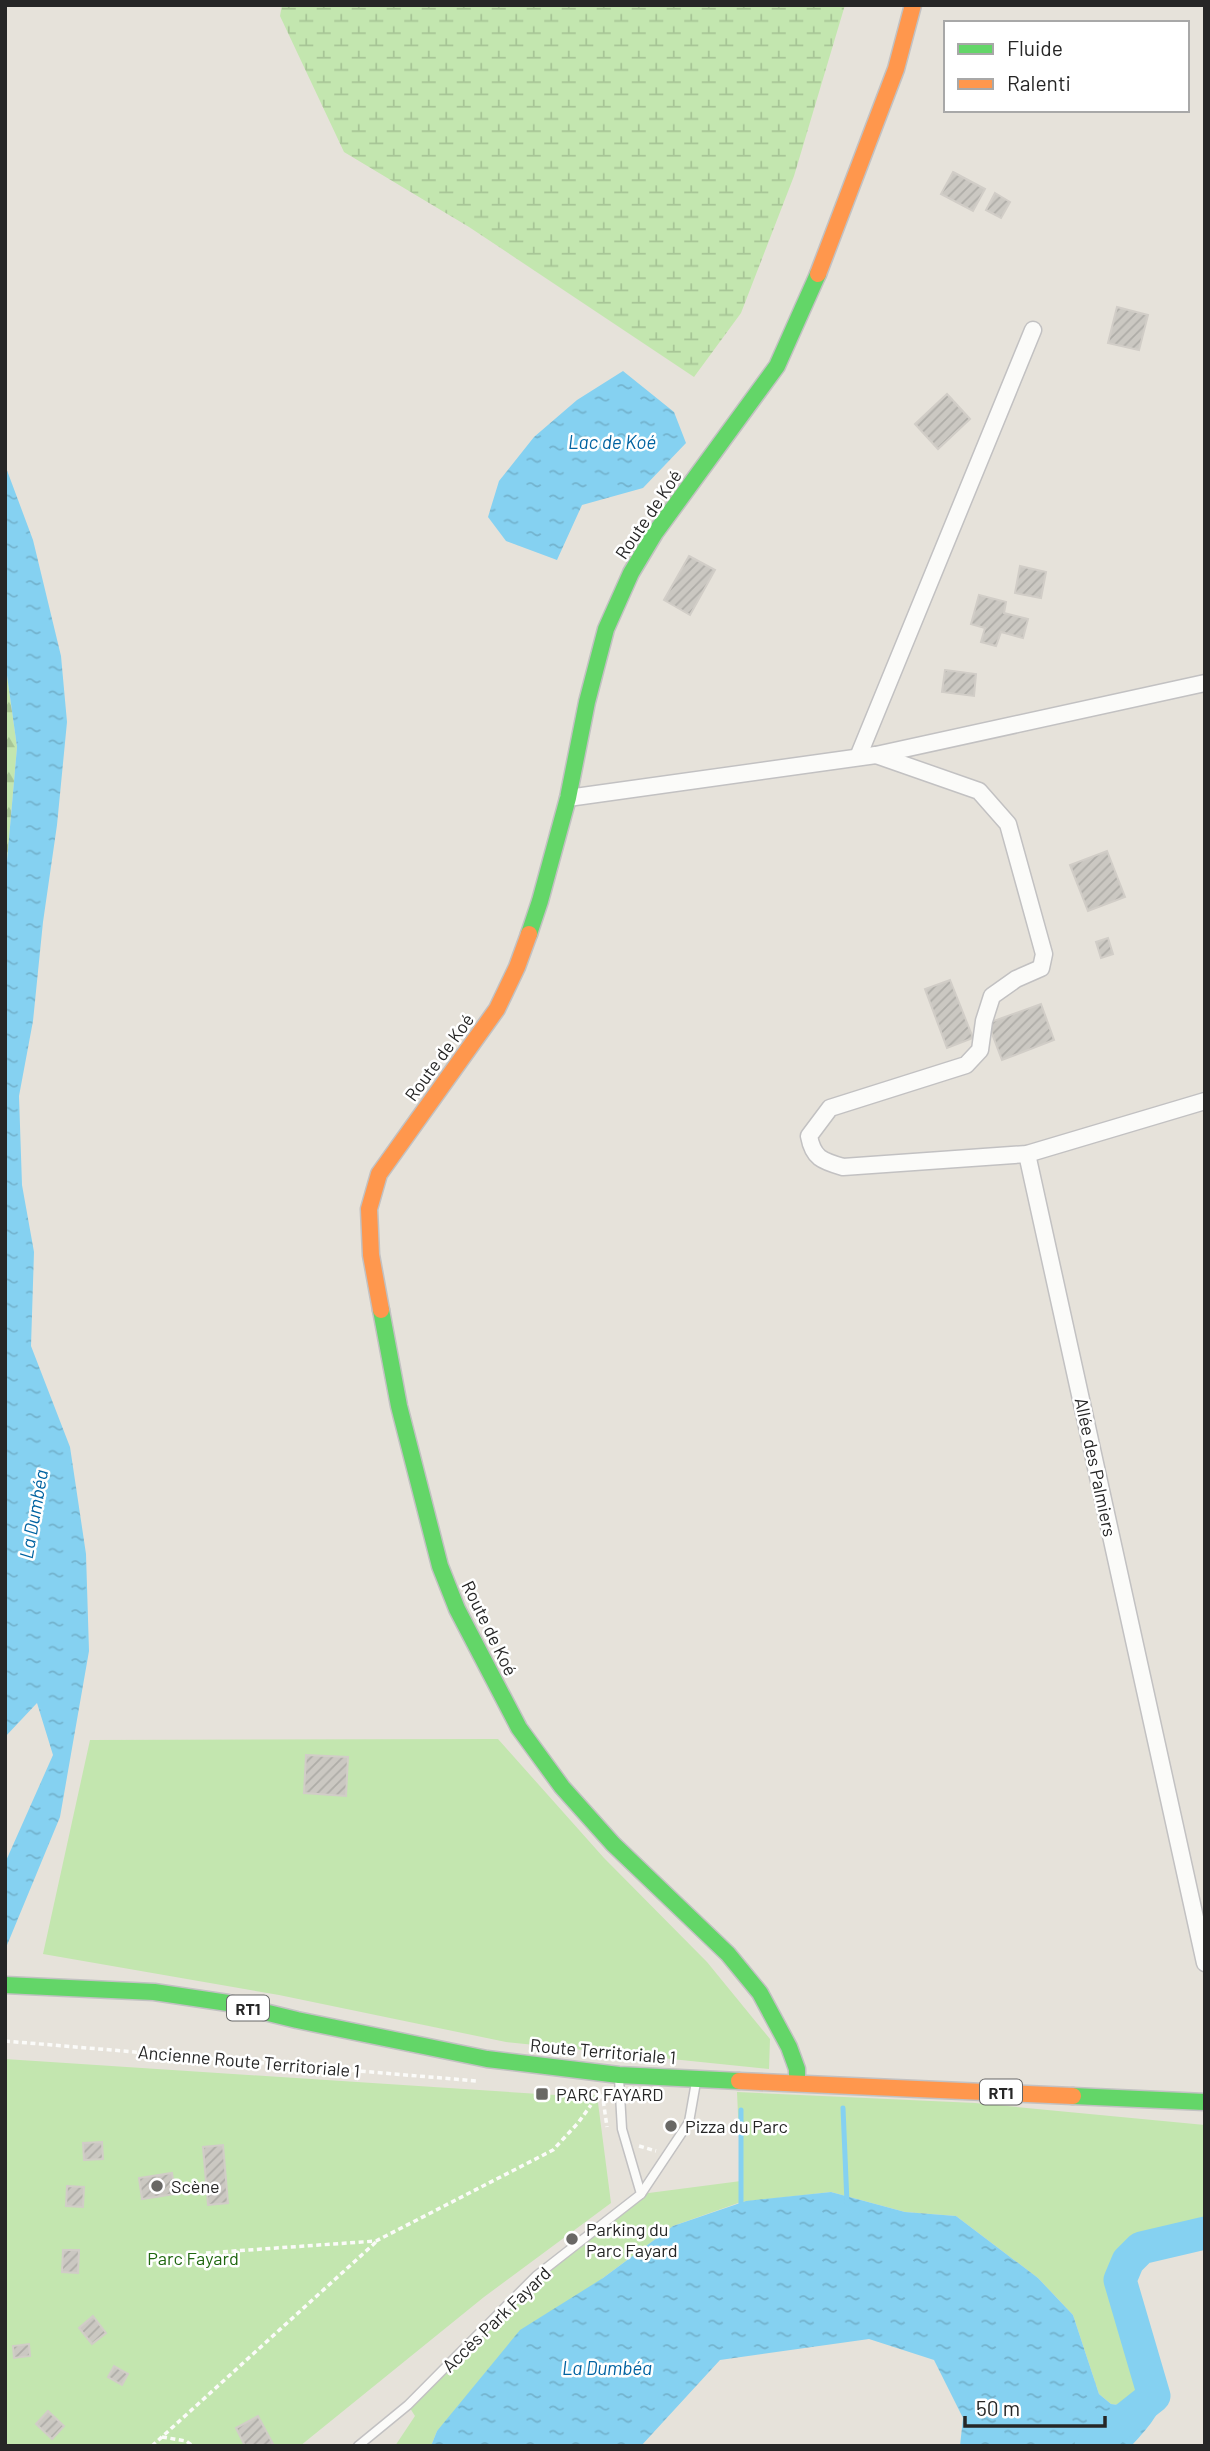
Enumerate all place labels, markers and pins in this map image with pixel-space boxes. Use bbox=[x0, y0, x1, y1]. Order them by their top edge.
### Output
place label: PARC FAYARD bbox=[556, 2083, 663, 2105]
marker: PARC FAYARD bbox=[534, 2086, 550, 2102]
place label: Pizza du Parc bbox=[685, 2115, 788, 2137]
marker: Pizza du Parc bbox=[663, 2118, 679, 2134]
place label: Scène bbox=[171, 2175, 220, 2197]
marker: Scène bbox=[149, 2178, 165, 2194]
place label: Parking du Parc Fayard bbox=[586, 2218, 678, 2261]
marker: Parking du Parc Fayard bbox=[564, 2231, 580, 2247]

